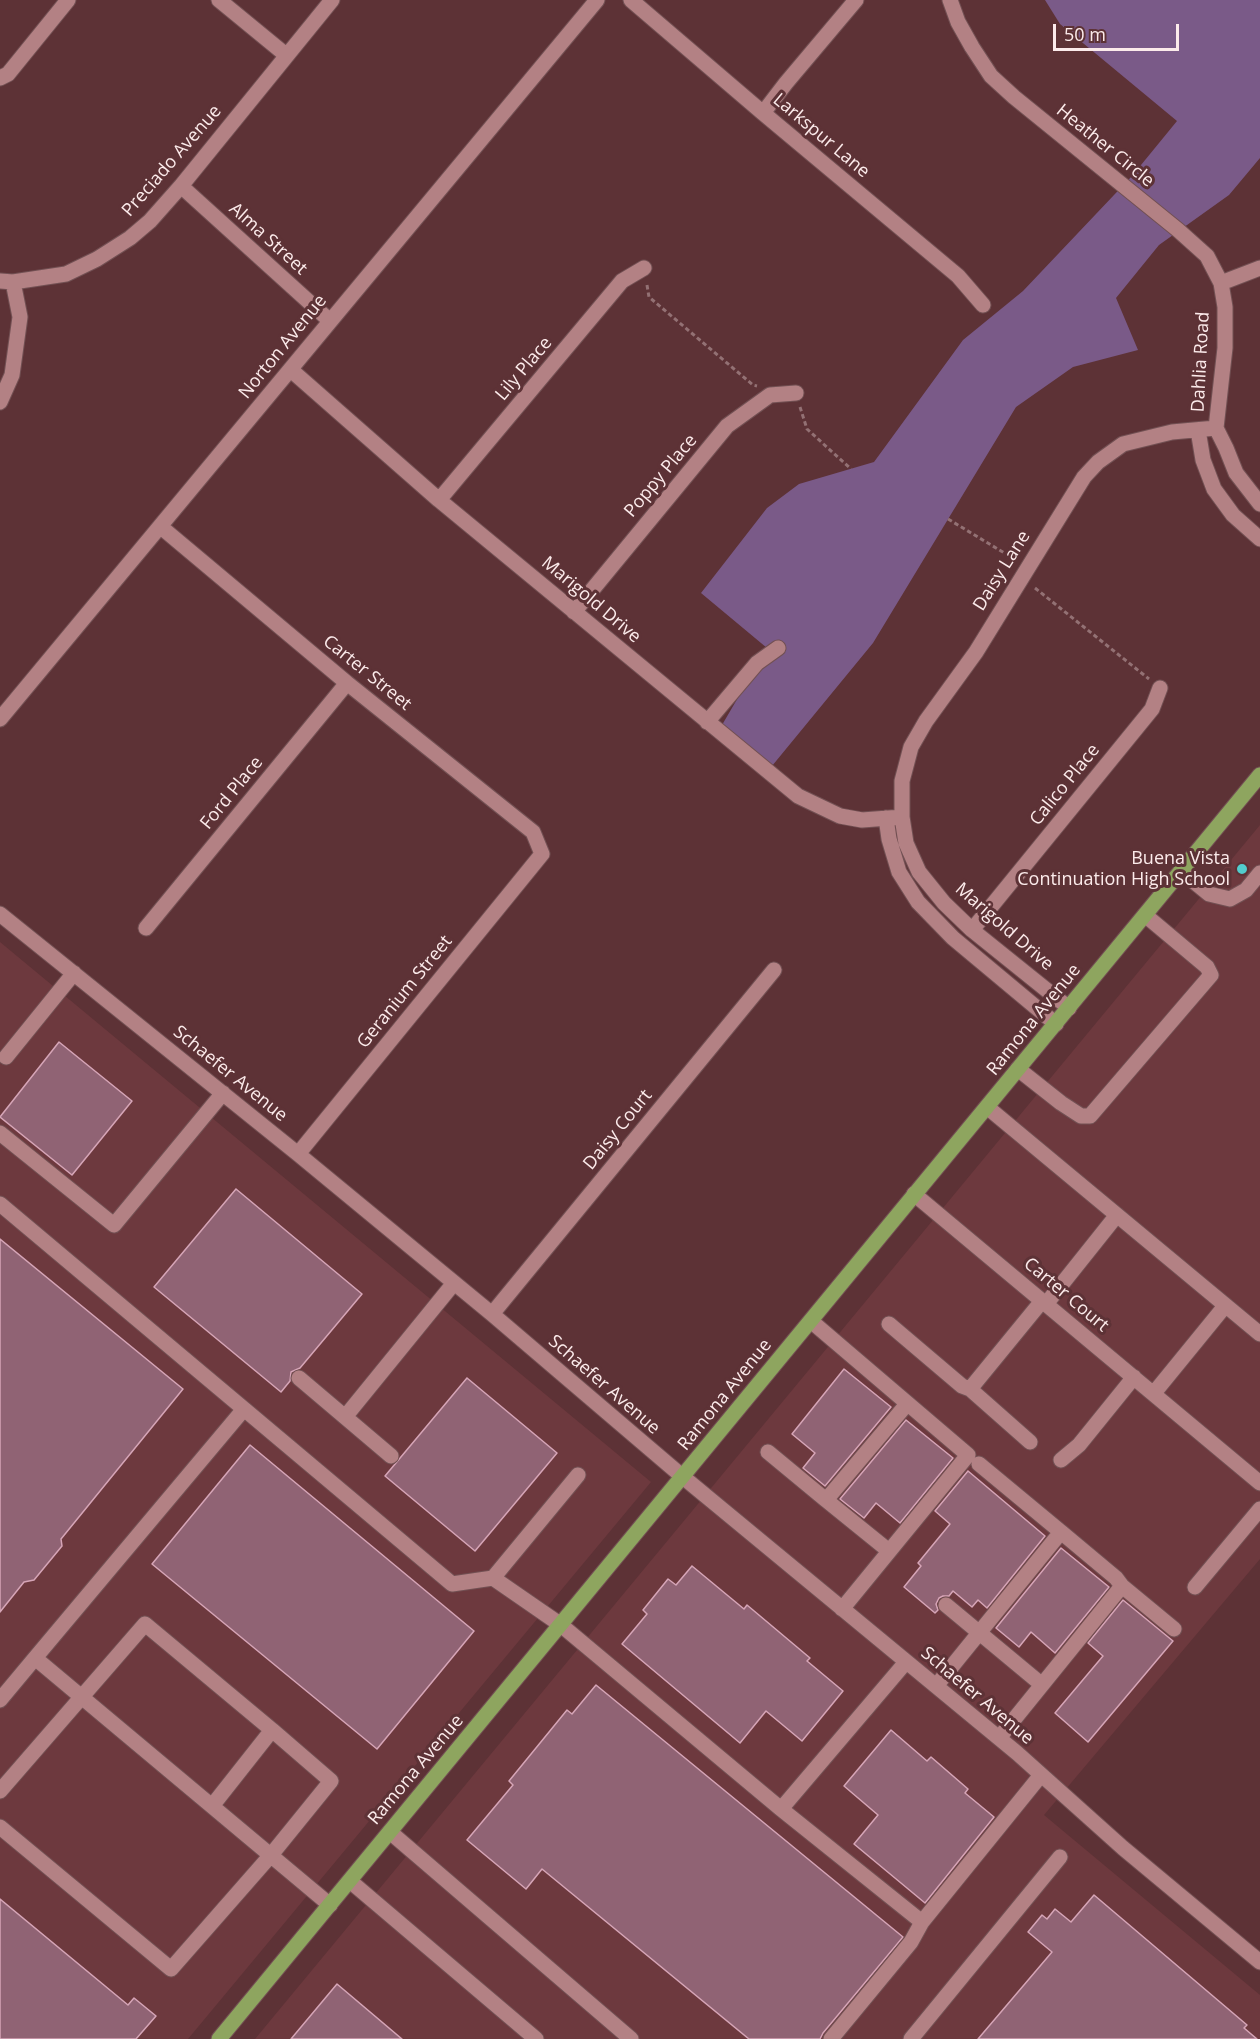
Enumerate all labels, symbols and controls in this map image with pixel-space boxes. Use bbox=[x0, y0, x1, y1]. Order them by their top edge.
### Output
scale bar bbox=[1056, 12, 1182, 50]
text: 50 m bbox=[1064, 22, 1106, 46]
street label: Larkspur Lane bbox=[768, 89, 874, 183]
street label: Heather Circle bbox=[1052, 100, 1158, 192]
street label: Preciado Avenue bbox=[118, 101, 226, 221]
street label: Alma Street bbox=[225, 198, 311, 280]
street label: Norton Avenue bbox=[235, 291, 331, 403]
street label: Dahlia Road bbox=[1188, 311, 1214, 413]
street label: Lily Place bbox=[491, 333, 557, 405]
street label: Poppy Place bbox=[620, 430, 702, 522]
street label: Daisy Lane bbox=[969, 527, 1035, 615]
street label: Marigold Drive bbox=[537, 552, 645, 648]
street label: Carter Street bbox=[318, 631, 416, 715]
street label: Calico Place bbox=[1026, 740, 1104, 830]
street label: Ford Place bbox=[196, 752, 268, 834]
place label: Buena Vista Continuation High School bbox=[1017, 848, 1230, 890]
marker: Buena Vista Continuation High School bbox=[1235, 862, 1249, 876]
street label: Marigold Drive bbox=[951, 879, 1057, 975]
street label: Geranium Street bbox=[353, 931, 457, 1053]
street label: Ramona Avenue bbox=[983, 960, 1085, 1080]
street label: Schaefer Avenue bbox=[169, 1021, 291, 1127]
street label: Daisy Court bbox=[579, 1086, 657, 1174]
street label: Carter Court bbox=[1019, 1253, 1113, 1337]
street label: Schaefer Avenue bbox=[544, 1331, 664, 1439]
street label: Ramona Avenue bbox=[674, 1335, 776, 1455]
street label: Schaefer Avenue bbox=[916, 1643, 1038, 1749]
street label: Ramona Avenue bbox=[364, 1711, 468, 1829]

